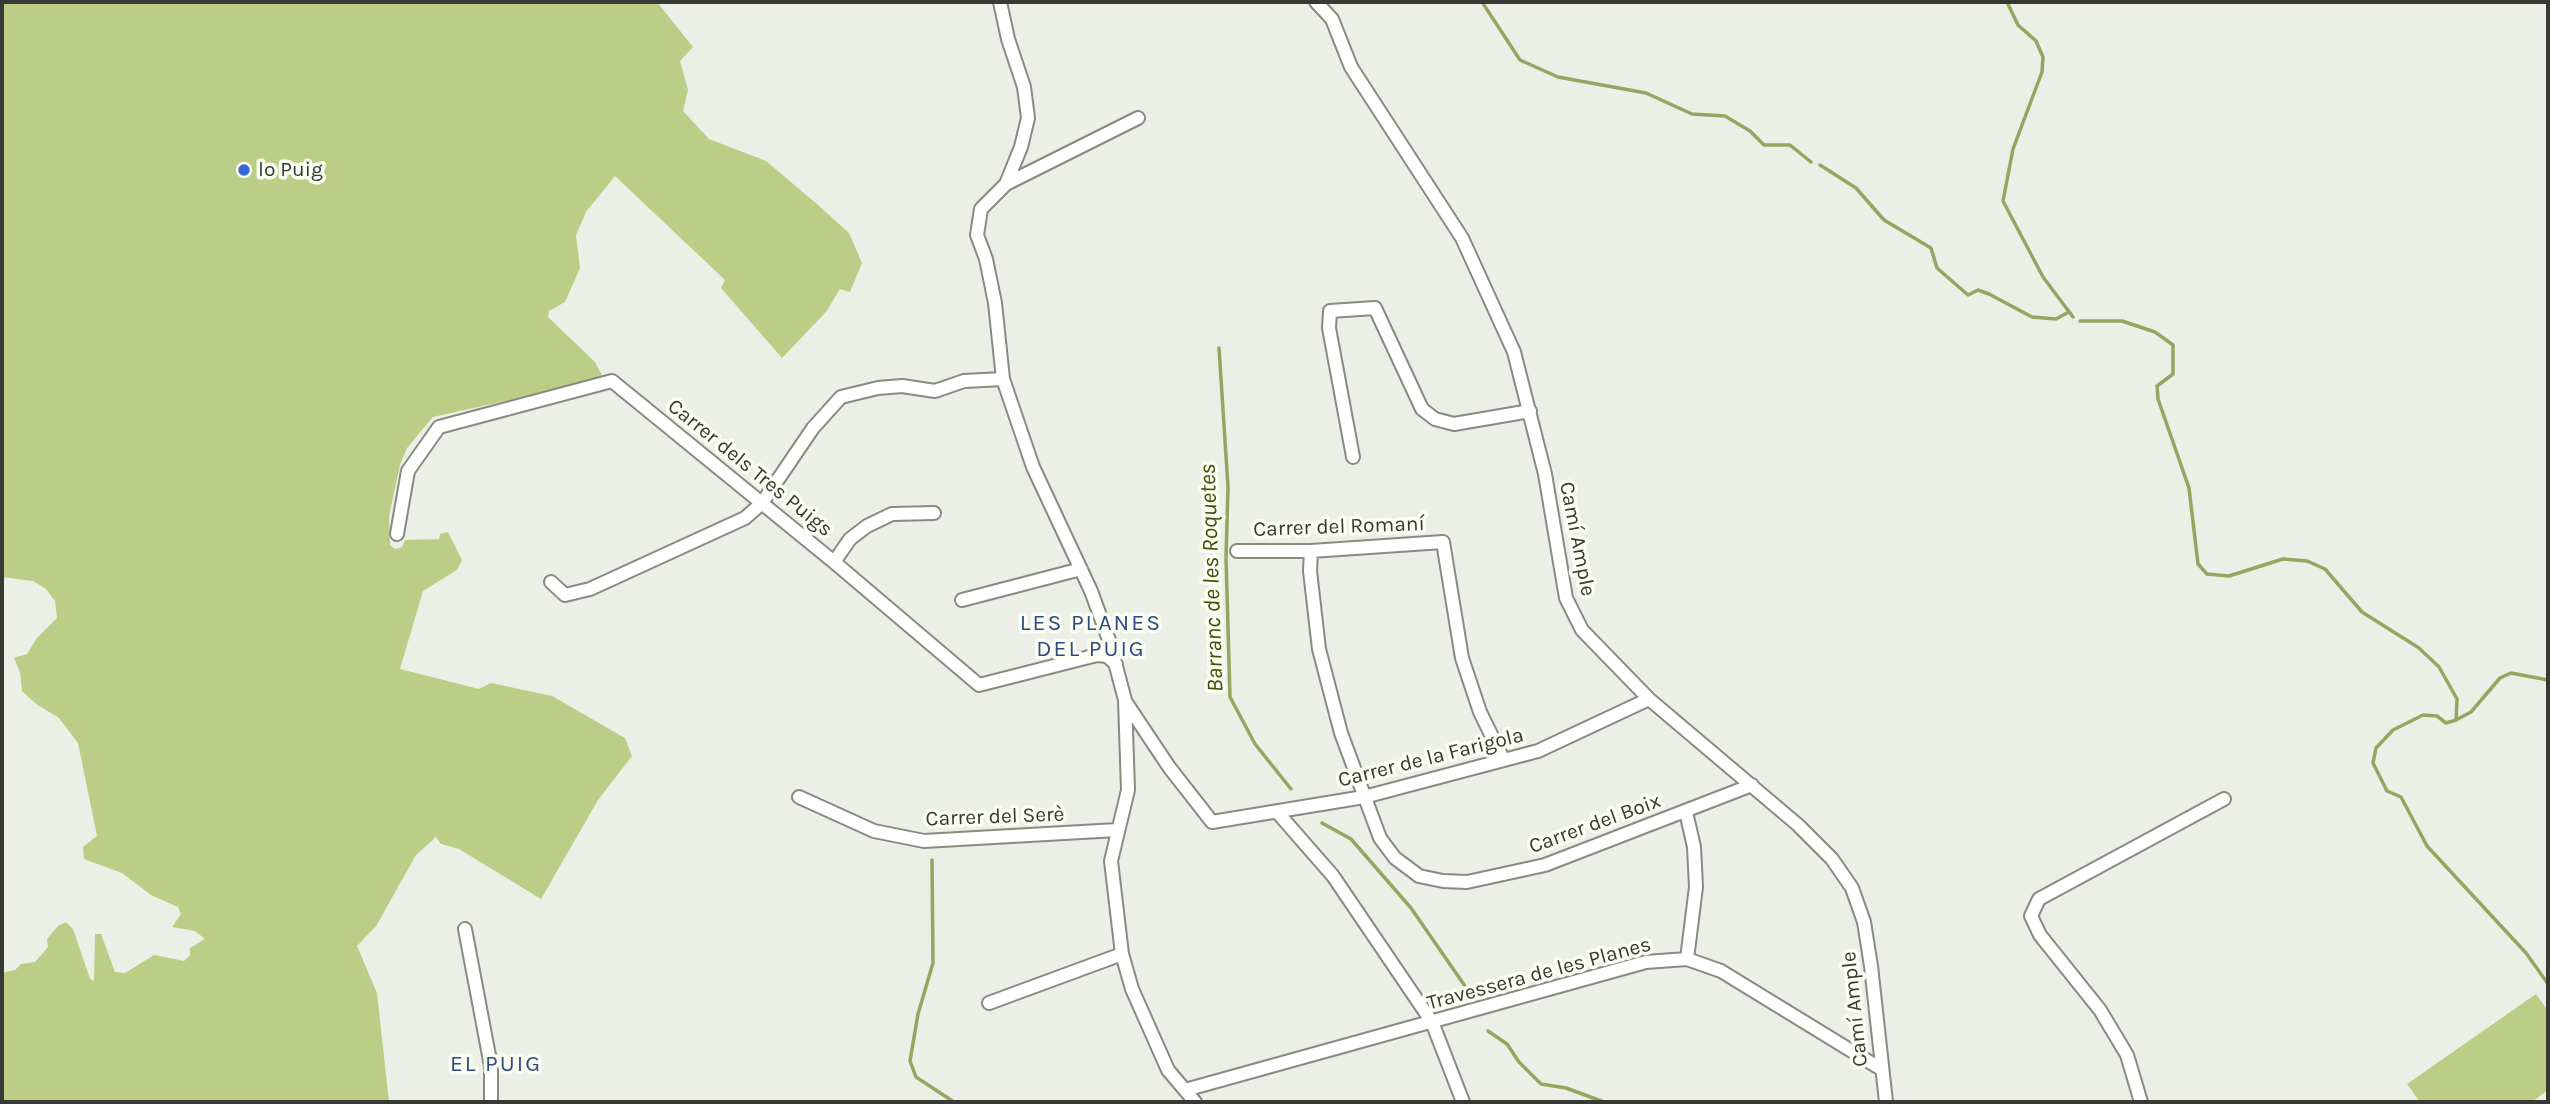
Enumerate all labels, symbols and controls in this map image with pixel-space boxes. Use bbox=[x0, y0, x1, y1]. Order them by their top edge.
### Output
place label: lo Puig bbox=[258, 157, 323, 183]
marker: lo Puig bbox=[236, 162, 252, 178]
street label: Carrer dels Tres Puigs bbox=[662, 394, 838, 542]
water label: Barranc de les Roquetes bbox=[1194, 463, 1230, 693]
street label: Camí Ample bbox=[1554, 480, 1600, 598]
street label: Carrer del Romaní bbox=[1253, 511, 1425, 543]
district label: LES PLANES DEL PUIG bbox=[1021, 609, 1161, 663]
street label: Carrer de la Farigola bbox=[1336, 723, 1526, 793]
street label: Carrer del Boix bbox=[1526, 788, 1664, 860]
street label: Carrer del Serè bbox=[925, 802, 1065, 832]
street label: Travessera de les Planes bbox=[1424, 932, 1654, 1016]
street label: Camí Ample bbox=[1836, 950, 1874, 1068]
district label: EL PUIG bbox=[451, 1050, 541, 1078]

